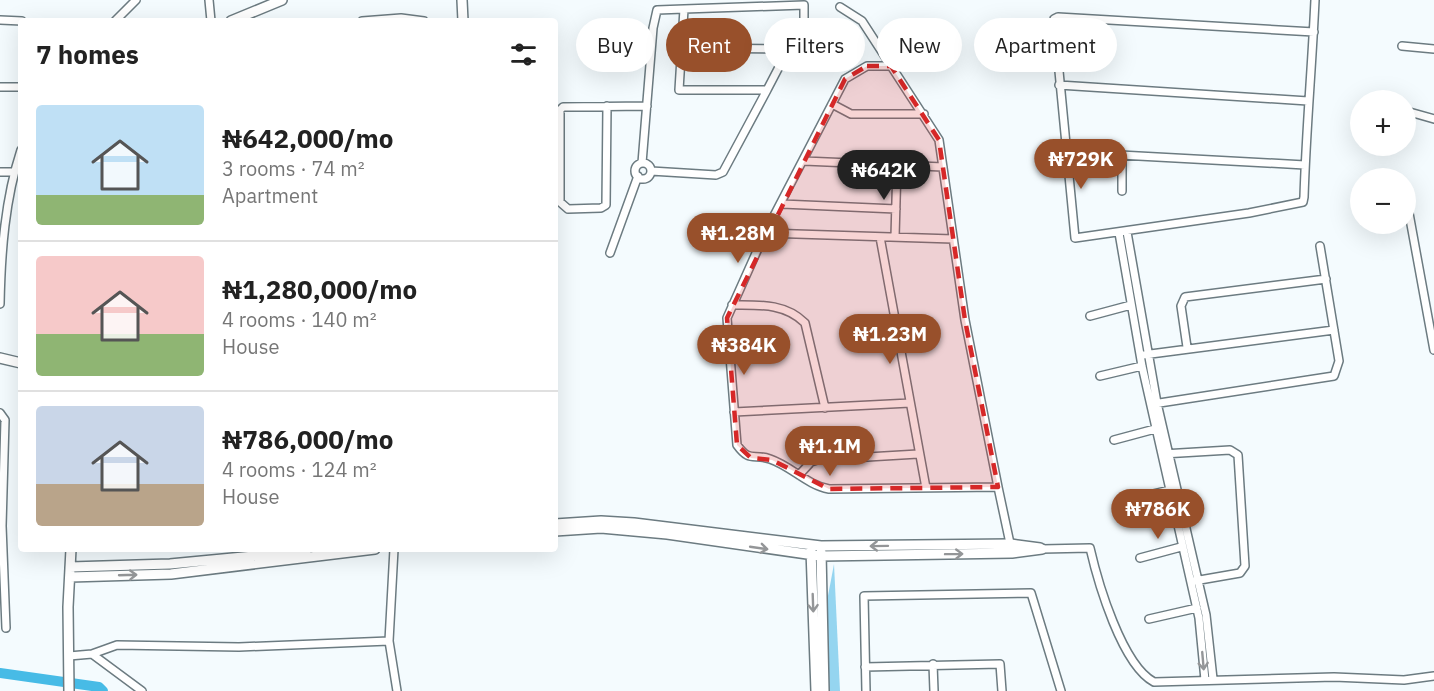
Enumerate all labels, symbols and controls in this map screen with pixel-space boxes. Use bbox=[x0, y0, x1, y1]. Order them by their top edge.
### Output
chip: Buy bbox=[576, 18, 654, 72]
chip: Rent bbox=[666, 18, 752, 72]
chip: Filters bbox=[764, 18, 865, 72]
chip: New bbox=[877, 18, 962, 72]
chip: Apartment bbox=[974, 18, 1117, 72]
text: 7 homes bbox=[36, 37, 139, 71]
icon: filters bbox=[507, 38, 540, 71]
map controls bbox=[1350, 90, 1416, 234]
button: + bbox=[1350, 90, 1416, 156]
text: ₦642,000/mo bbox=[222, 121, 393, 155]
icon: home bbox=[84, 129, 156, 201]
pin: ₦729K bbox=[1039, 139, 1123, 190]
text: ₦729K bbox=[1048, 145, 1114, 172]
pin: ₦642K bbox=[842, 150, 926, 201]
text: 3 rooms · 74 m² bbox=[222, 155, 365, 182]
text: ₦642K bbox=[851, 156, 917, 183]
button: − bbox=[1350, 168, 1416, 234]
text: Apartment bbox=[222, 182, 318, 209]
pin: ₦1.28M bbox=[689, 213, 787, 264]
text: ₦1.28M bbox=[701, 219, 775, 246]
text: ₦1,280,000/mo bbox=[222, 272, 417, 306]
icon: home bbox=[84, 280, 156, 352]
text: 4 rooms · 140 m² bbox=[222, 306, 377, 333]
pin: ₦1.23M bbox=[841, 314, 939, 365]
text: ₦1.23M bbox=[853, 320, 927, 347]
pin: ₦384K bbox=[702, 325, 786, 376]
text: ₦384K bbox=[711, 331, 777, 358]
text: House bbox=[222, 333, 279, 360]
text: ₦786,000/mo bbox=[222, 422, 393, 456]
pin: ₦1.1M bbox=[788, 426, 872, 477]
icon: home bbox=[84, 430, 156, 502]
text: ₦1.1M bbox=[799, 432, 861, 459]
text: 4 rooms · 124 m² bbox=[222, 456, 377, 483]
text: House bbox=[222, 483, 279, 510]
pin: ₦786K bbox=[1116, 489, 1200, 540]
text: ₦786K bbox=[1125, 495, 1191, 522]
one-way arrow bbox=[870, 540, 890, 551]
one-way arrow bbox=[749, 542, 768, 553]
one-way arrow bbox=[943, 548, 963, 560]
one-way arrow bbox=[118, 569, 138, 581]
one-way arrow bbox=[807, 593, 818, 613]
one-way arrow bbox=[1198, 651, 1209, 671]

